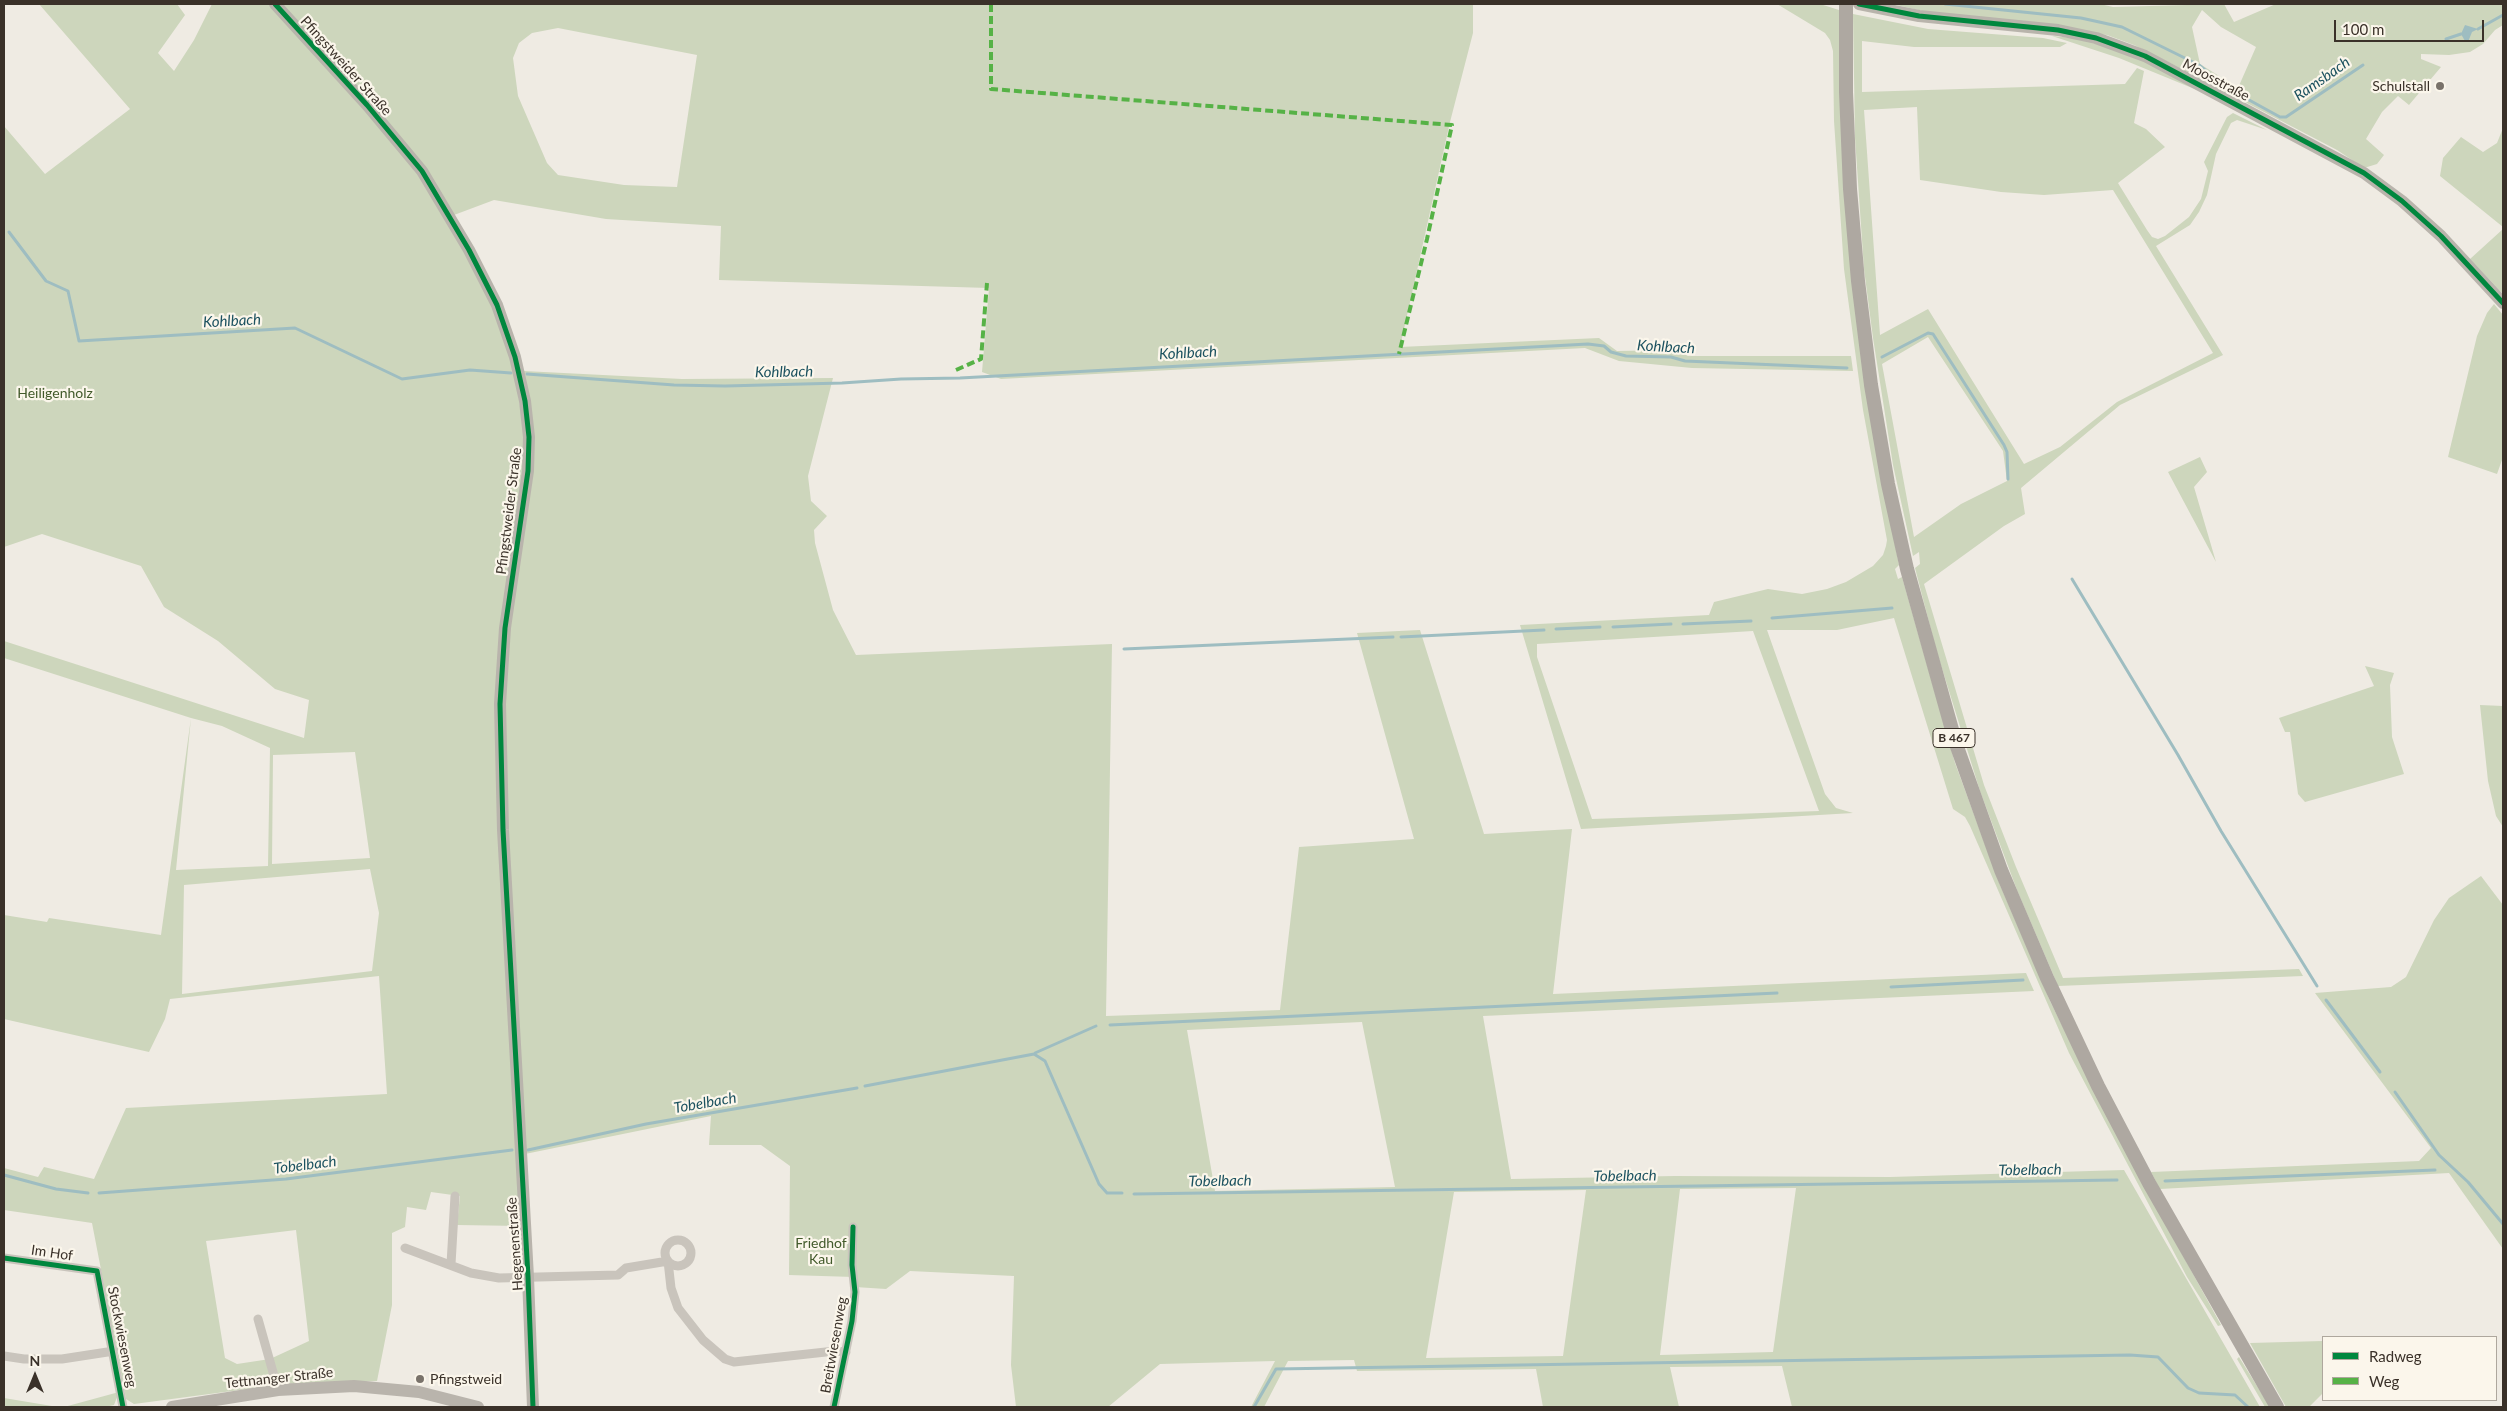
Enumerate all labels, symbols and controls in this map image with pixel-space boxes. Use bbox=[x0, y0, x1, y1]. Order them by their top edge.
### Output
scale bar bbox=[2337, 10, 2487, 42]
street label: Pfingstweider Straße bbox=[297, 13, 395, 119]
text: 100 m bbox=[2342, 20, 2384, 38]
water label: Ramsbach bbox=[2291, 53, 2353, 105]
street label: Moosstraße bbox=[2180, 55, 2252, 105]
place label: Schulstall bbox=[2372, 78, 2430, 94]
marker: Schulstall bbox=[2434, 80, 2446, 92]
water label: Kohlbach bbox=[202, 310, 262, 332]
water label: Kohlbach bbox=[1636, 336, 1696, 358]
water label: Kohlbach bbox=[1158, 342, 1218, 364]
water label: Kohlbach bbox=[755, 362, 813, 382]
park label: Heiligenholz bbox=[17, 385, 93, 401]
street label: Pfingstweider Straße bbox=[493, 446, 525, 576]
road number: B 467 bbox=[1933, 728, 1975, 748]
water label: Tobelbach bbox=[672, 1089, 738, 1117]
water label: Tobelbach bbox=[273, 1152, 337, 1178]
water label: Tobelbach bbox=[1998, 1160, 2062, 1180]
water label: Tobelbach bbox=[1593, 1166, 1657, 1186]
water label: Tobelbach bbox=[1188, 1171, 1252, 1191]
street label: Hegenenstraße bbox=[503, 1197, 527, 1291]
park label: Friedhof Kau bbox=[795, 1235, 847, 1268]
street label: Im Hof bbox=[30, 1242, 74, 1264]
street label: Stockwiesenweg bbox=[104, 1285, 140, 1389]
street label: Breitwiesenweg bbox=[817, 1295, 851, 1395]
legend bbox=[2322, 1336, 2497, 1401]
text: Radweg bbox=[2369, 1347, 2422, 1365]
north arrow bbox=[10, 1351, 60, 1401]
text: N bbox=[30, 1352, 40, 1369]
street label: Tettnanger Straße bbox=[224, 1364, 334, 1392]
place label: Pfingstweid bbox=[430, 1371, 502, 1387]
text: Weg bbox=[2369, 1372, 2399, 1390]
marker: Pfingstweid bbox=[414, 1373, 426, 1385]

